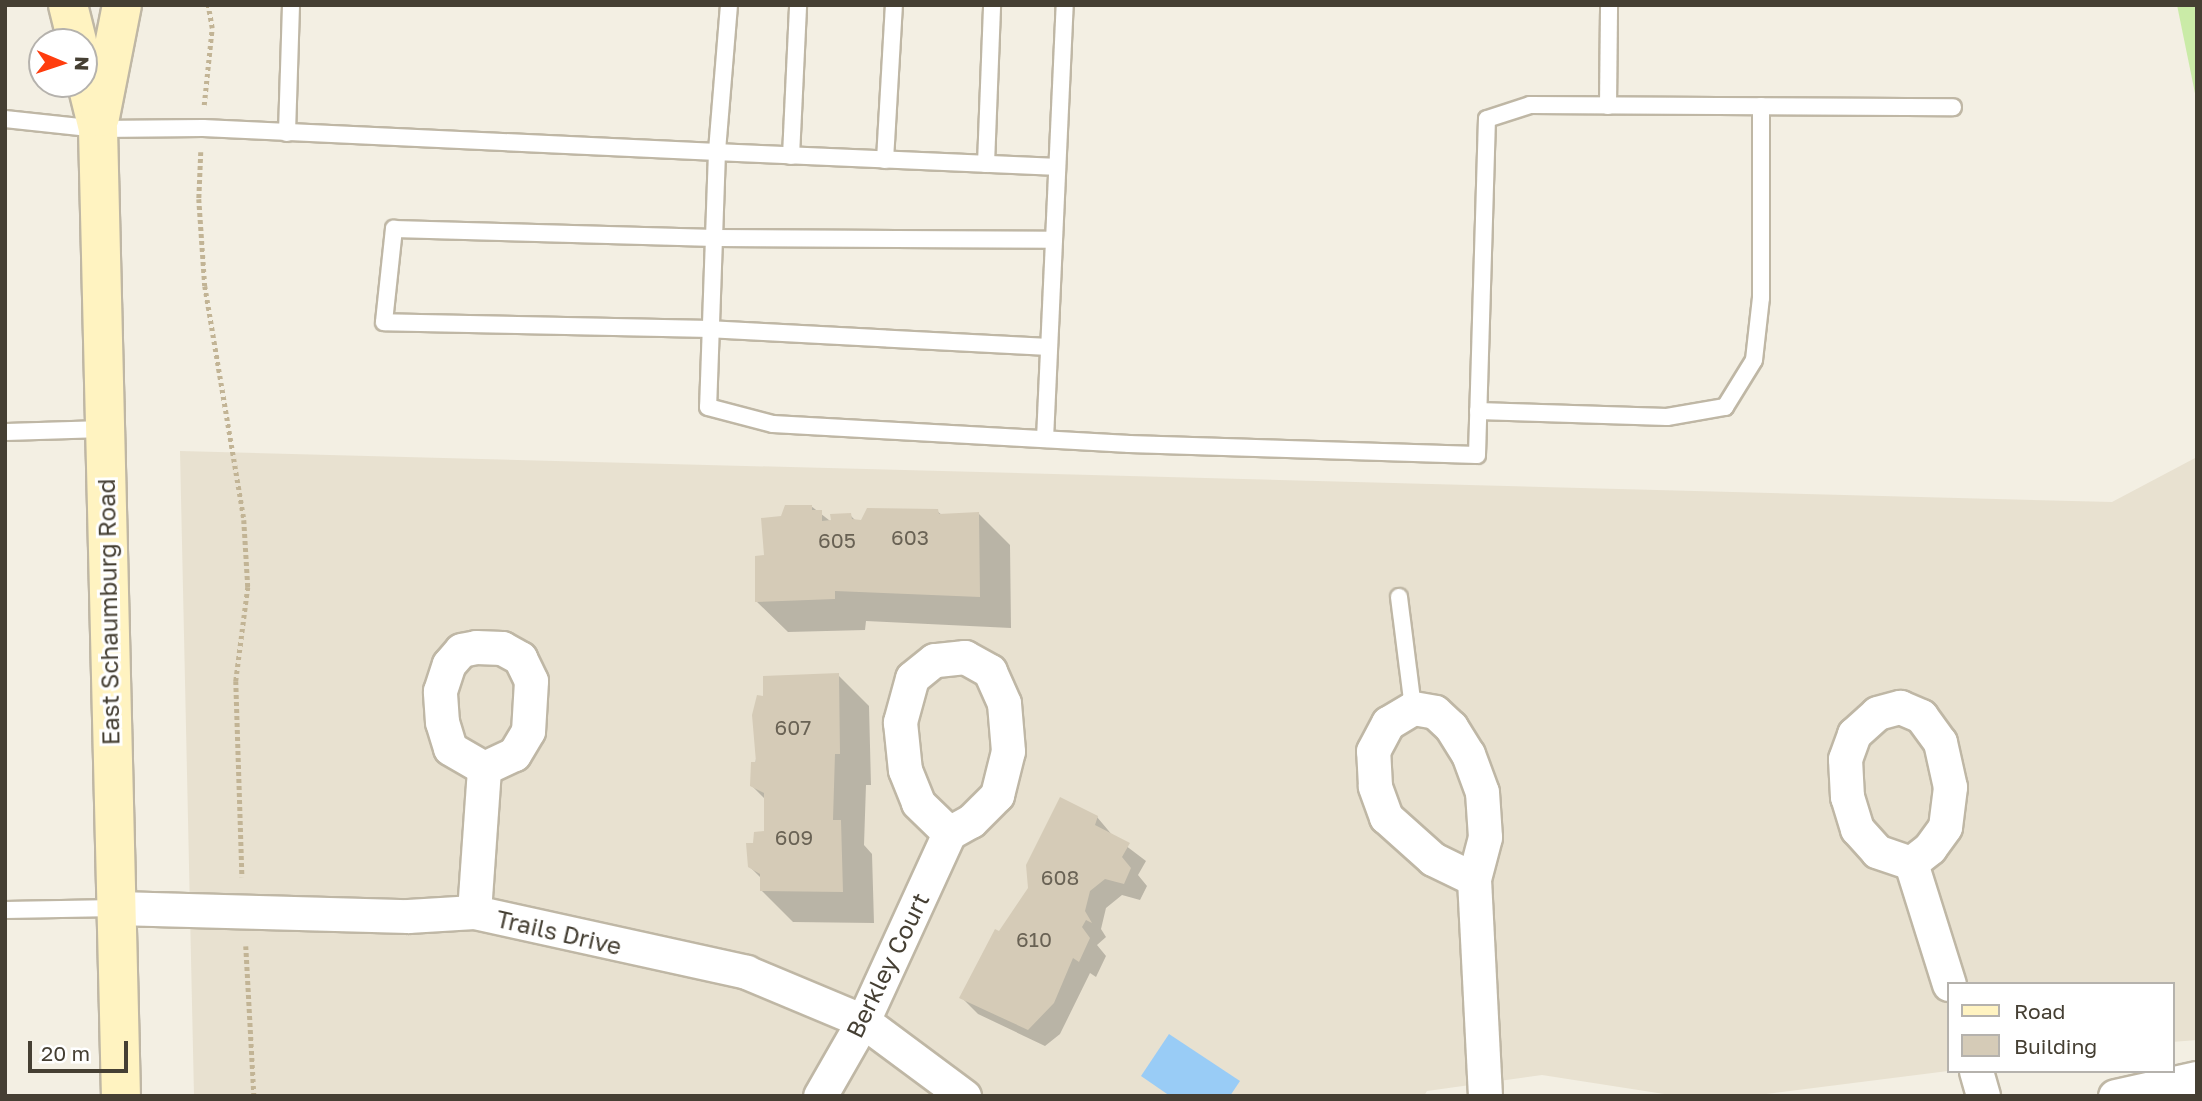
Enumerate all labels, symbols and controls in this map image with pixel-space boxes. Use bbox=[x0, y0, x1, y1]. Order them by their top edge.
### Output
north arrow bbox=[28, 28, 98, 98]
text: N bbox=[71, 56, 94, 71]
street label: East Schaumburg Road bbox=[91, 478, 125, 746]
house number: 603 bbox=[891, 524, 929, 550]
house number: 605 bbox=[818, 527, 856, 553]
house number: 607 bbox=[775, 714, 811, 740]
house number: 609 bbox=[775, 824, 813, 850]
house number: 608 bbox=[1041, 864, 1079, 890]
street label: Berkley Court bbox=[839, 888, 935, 1042]
street label: Trails Drive bbox=[494, 904, 624, 960]
house number: 610 bbox=[1016, 926, 1052, 952]
legend bbox=[1946, 982, 2174, 1073]
text: Road bbox=[2014, 998, 2065, 1024]
scale bar bbox=[32, 1028, 131, 1072]
text: Building bbox=[2014, 1033, 2097, 1059]
text: 20 m bbox=[41, 1040, 90, 1066]

